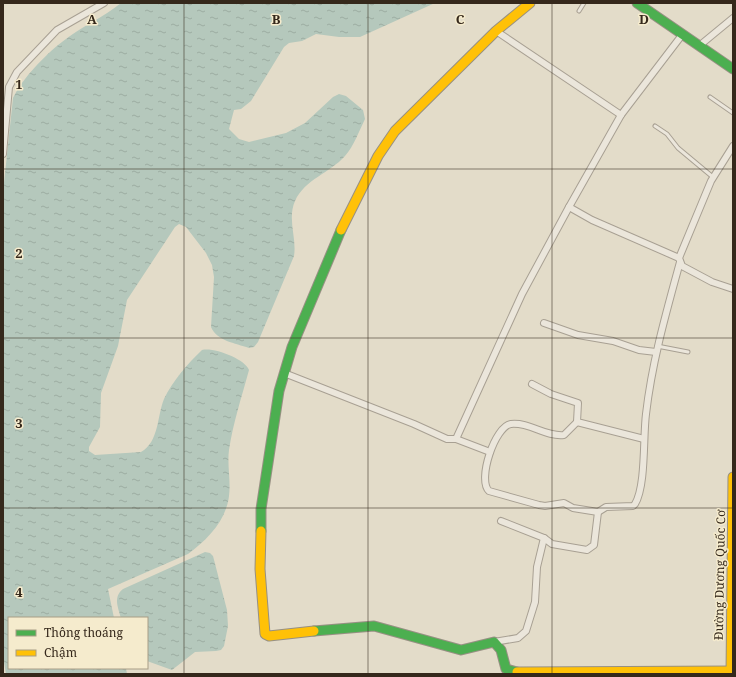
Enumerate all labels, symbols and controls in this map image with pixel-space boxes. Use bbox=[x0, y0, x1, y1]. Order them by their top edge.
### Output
text: A bbox=[87, 10, 97, 28]
text: B bbox=[272, 10, 281, 28]
text: C bbox=[456, 10, 465, 28]
text: D bbox=[639, 10, 649, 28]
text: 1 bbox=[15, 75, 23, 93]
text: 2 bbox=[15, 244, 23, 262]
text: 3 bbox=[15, 414, 23, 432]
street label: Đường Dương Quốc Cơ bbox=[710, 509, 729, 640]
text: 4 bbox=[15, 583, 23, 601]
legend bbox=[8, 617, 148, 669]
text: Thông thoáng bbox=[44, 624, 123, 641]
text: Chậm bbox=[44, 644, 77, 661]

